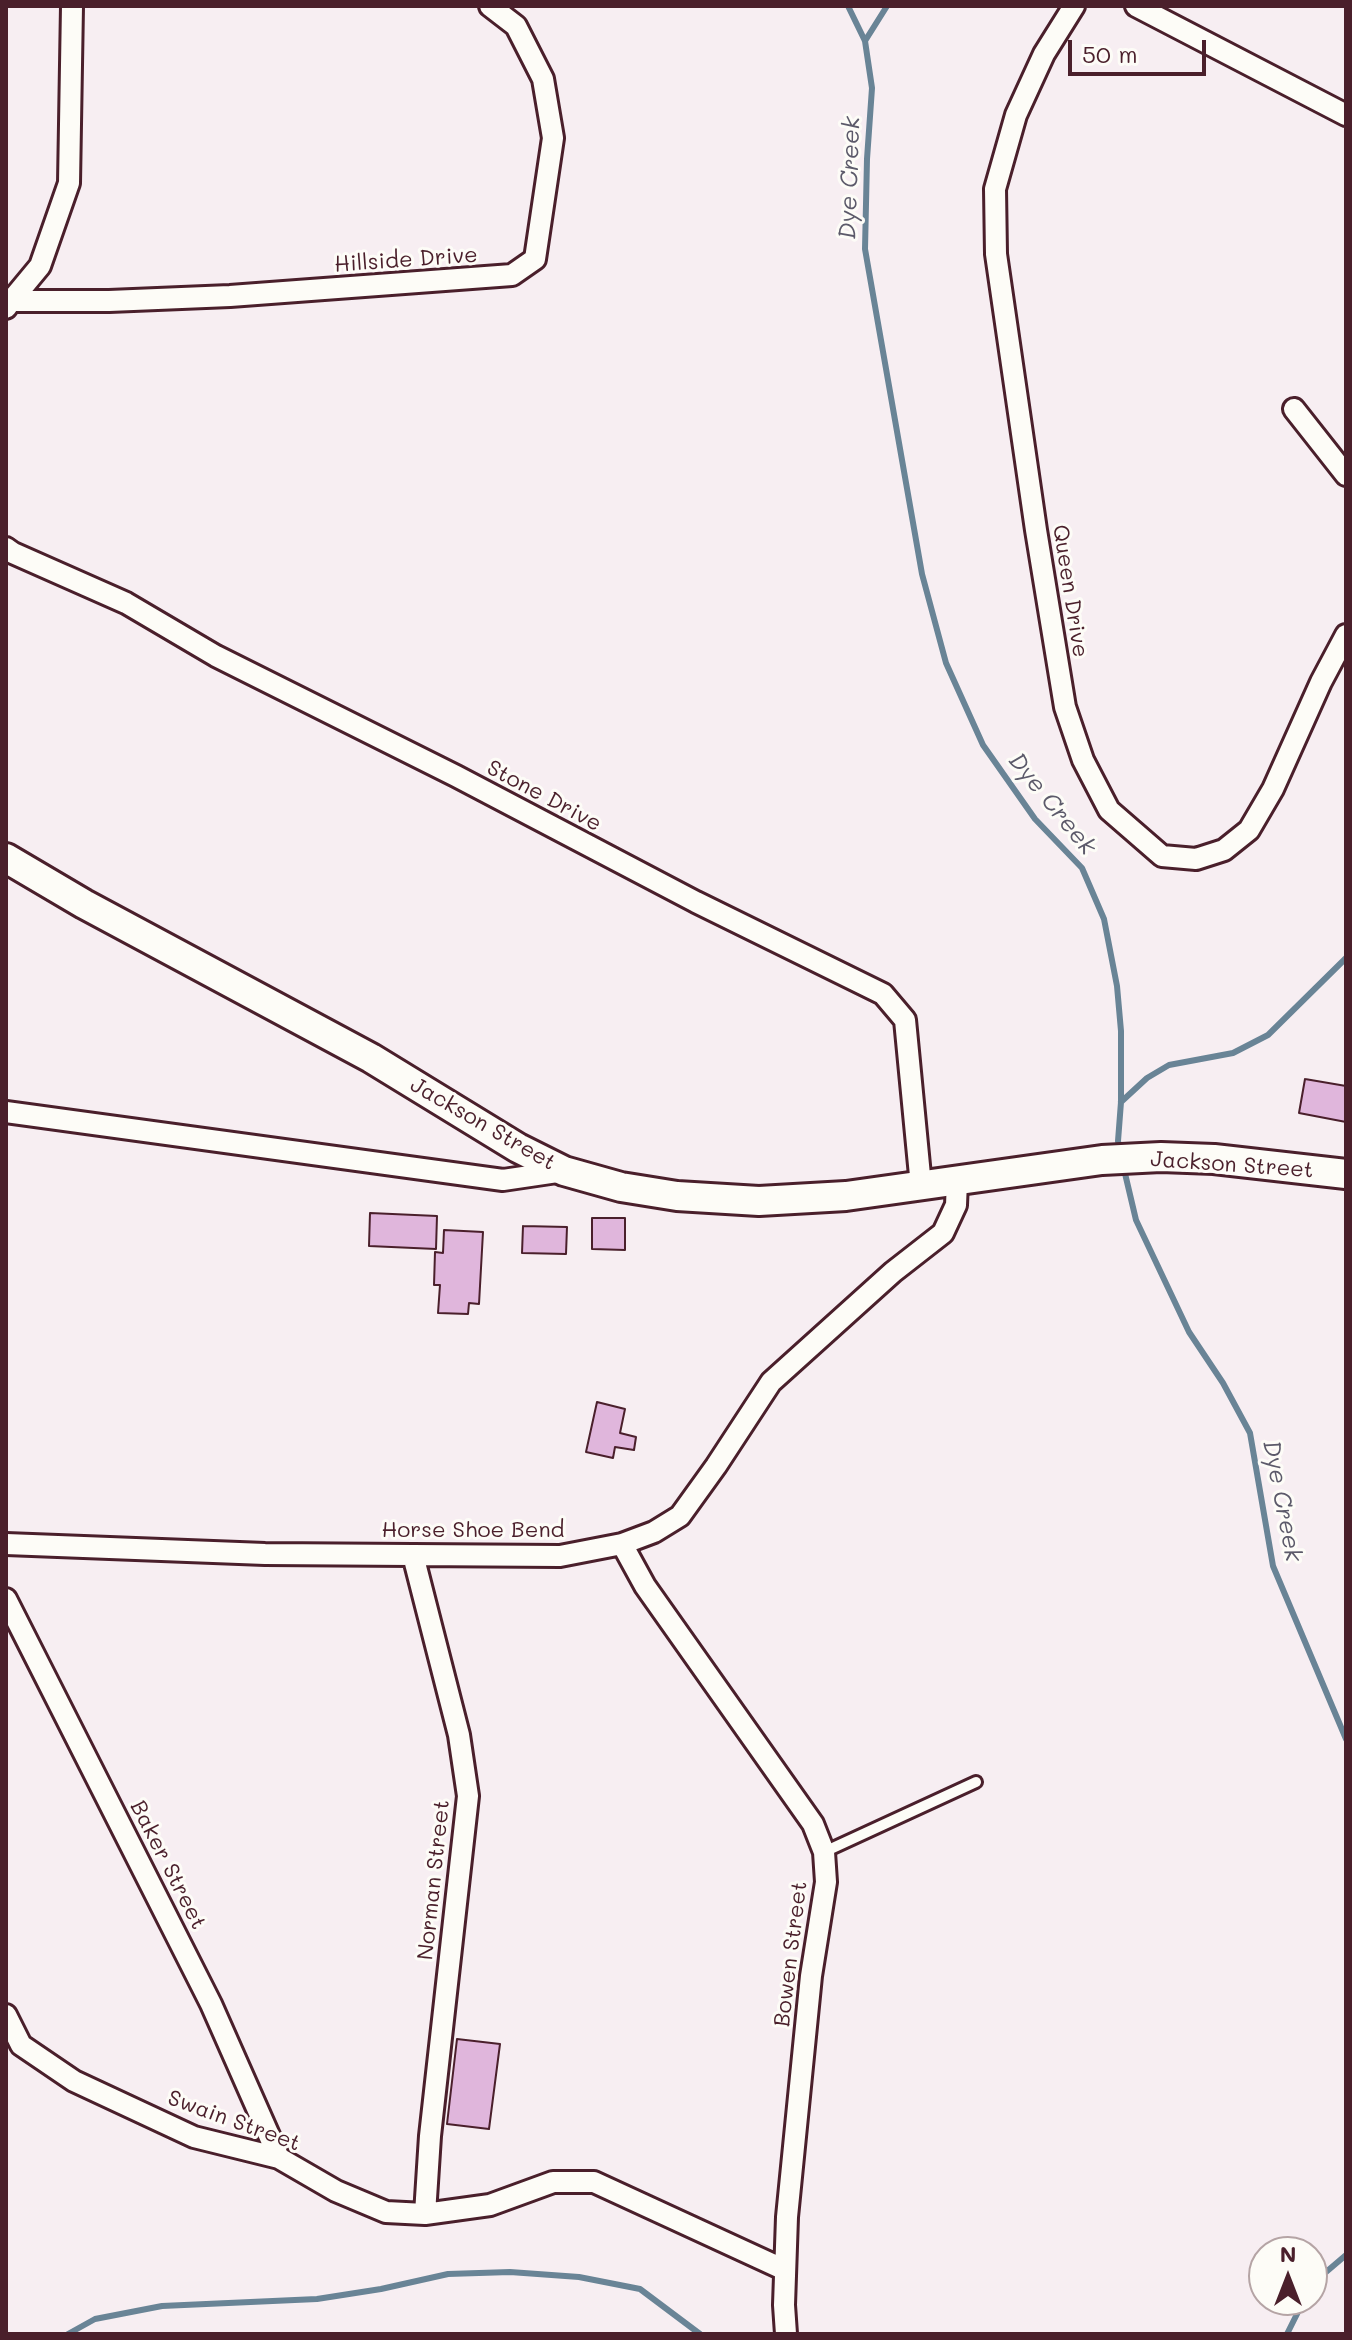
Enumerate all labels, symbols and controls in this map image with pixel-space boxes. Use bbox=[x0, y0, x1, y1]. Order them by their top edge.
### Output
scale bar bbox=[1072, 24, 1210, 74]
text: 50 m bbox=[1082, 38, 1138, 69]
water label: Dye Creek bbox=[833, 116, 867, 240]
street label: Hillside Drive bbox=[333, 242, 479, 278]
street label: Queen Drive bbox=[1046, 523, 1094, 659]
water label: Dye Creek bbox=[1002, 747, 1102, 861]
street label: Stone Drive bbox=[482, 755, 606, 837]
street label: Jackson Street bbox=[406, 1072, 560, 1176]
street label: Jackson Street bbox=[1150, 1146, 1314, 1184]
water label: Dye Creek bbox=[1256, 1438, 1308, 1564]
street label: Horse Shoe Bend bbox=[381, 1517, 565, 1543]
street label: Baker Street bbox=[124, 1796, 212, 1934]
street label: Norman Street bbox=[412, 1799, 456, 1961]
street label: Bowen Street bbox=[769, 1880, 813, 2028]
street label: Swain Street bbox=[164, 2085, 304, 2157]
north arrow bbox=[1248, 2236, 1328, 2316]
text: N bbox=[1280, 2239, 1296, 2268]

